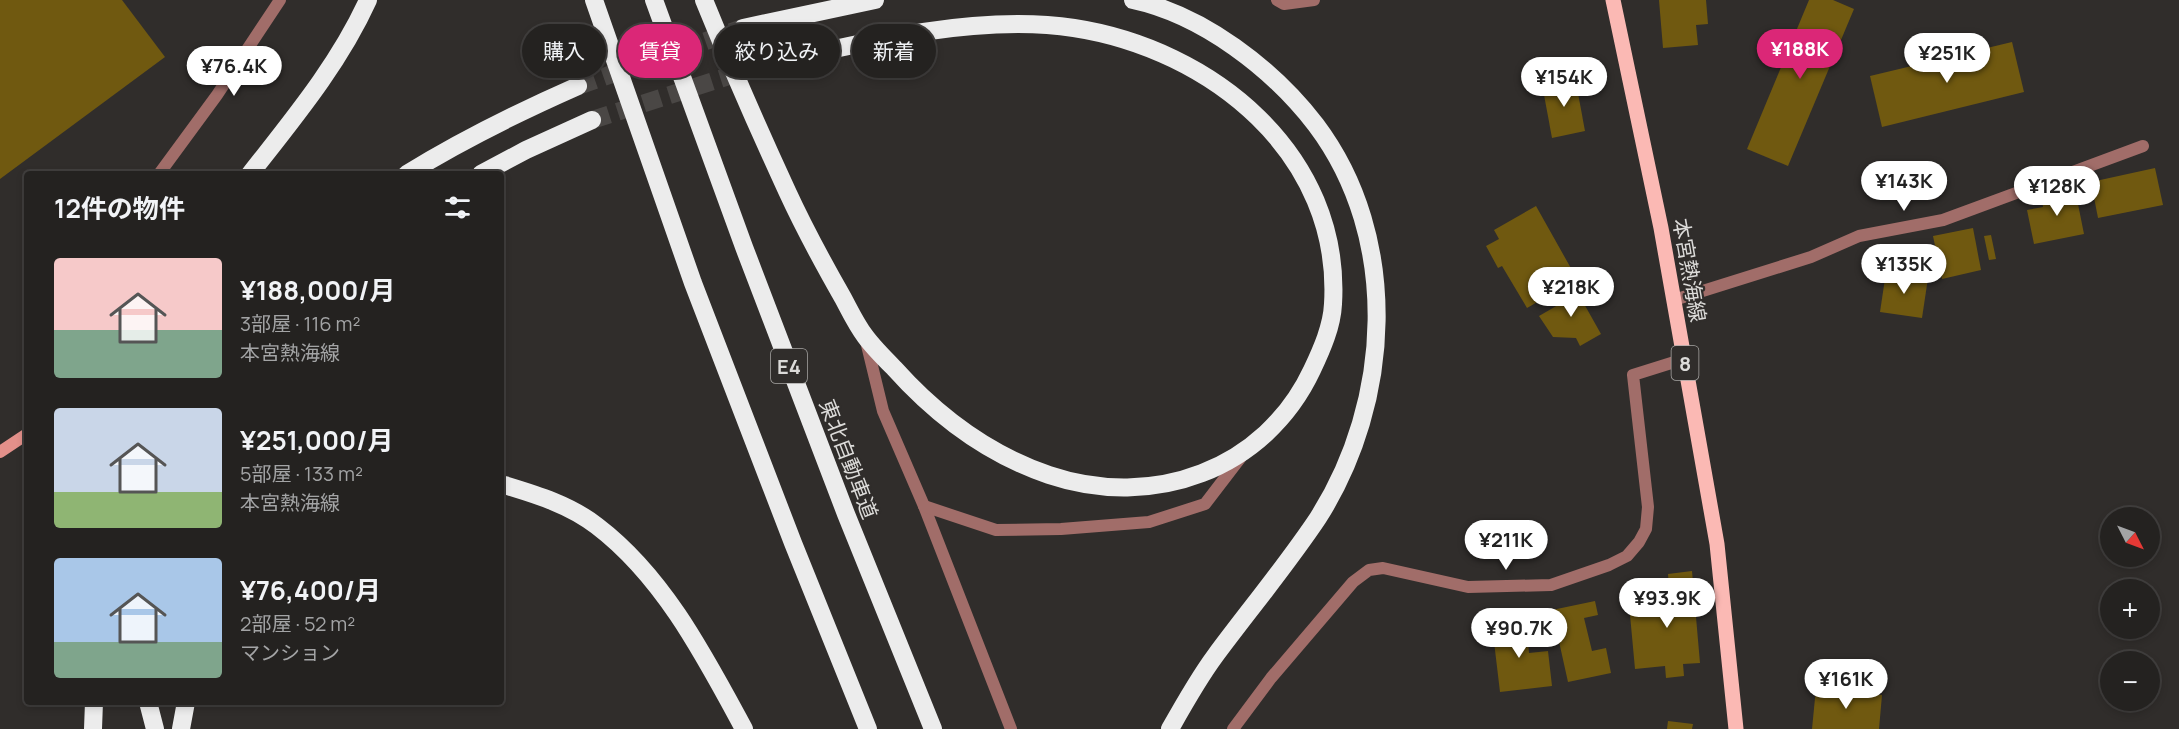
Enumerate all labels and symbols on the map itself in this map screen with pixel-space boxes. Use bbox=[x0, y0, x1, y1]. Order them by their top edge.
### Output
pin: ¥188K bbox=[1758, 29, 1842, 80]
pin: ¥251K bbox=[1905, 33, 1989, 84]
pin: ¥76.4K bbox=[185, 46, 283, 97]
pin: ¥154K bbox=[1522, 57, 1606, 108]
pin: ¥143K bbox=[1862, 161, 1946, 212]
pin: ¥128K bbox=[2015, 166, 2099, 217]
street label: 本宮熱海線 bbox=[1667, 216, 1713, 324]
pin: ¥135K bbox=[1862, 244, 1946, 295]
pin: ¥218K bbox=[1529, 267, 1613, 318]
road number: 8 bbox=[1672, 346, 1698, 380]
road number: E4 bbox=[771, 349, 807, 383]
street label: 東北自動車道 bbox=[813, 395, 885, 523]
north arrow bbox=[2100, 507, 2160, 567]
pin: ¥211K bbox=[1464, 520, 1548, 571]
pin: ¥93.9K bbox=[1618, 578, 1716, 629]
pin: ¥90.7K bbox=[1470, 608, 1568, 659]
pin: ¥161K bbox=[1804, 659, 1888, 710]

